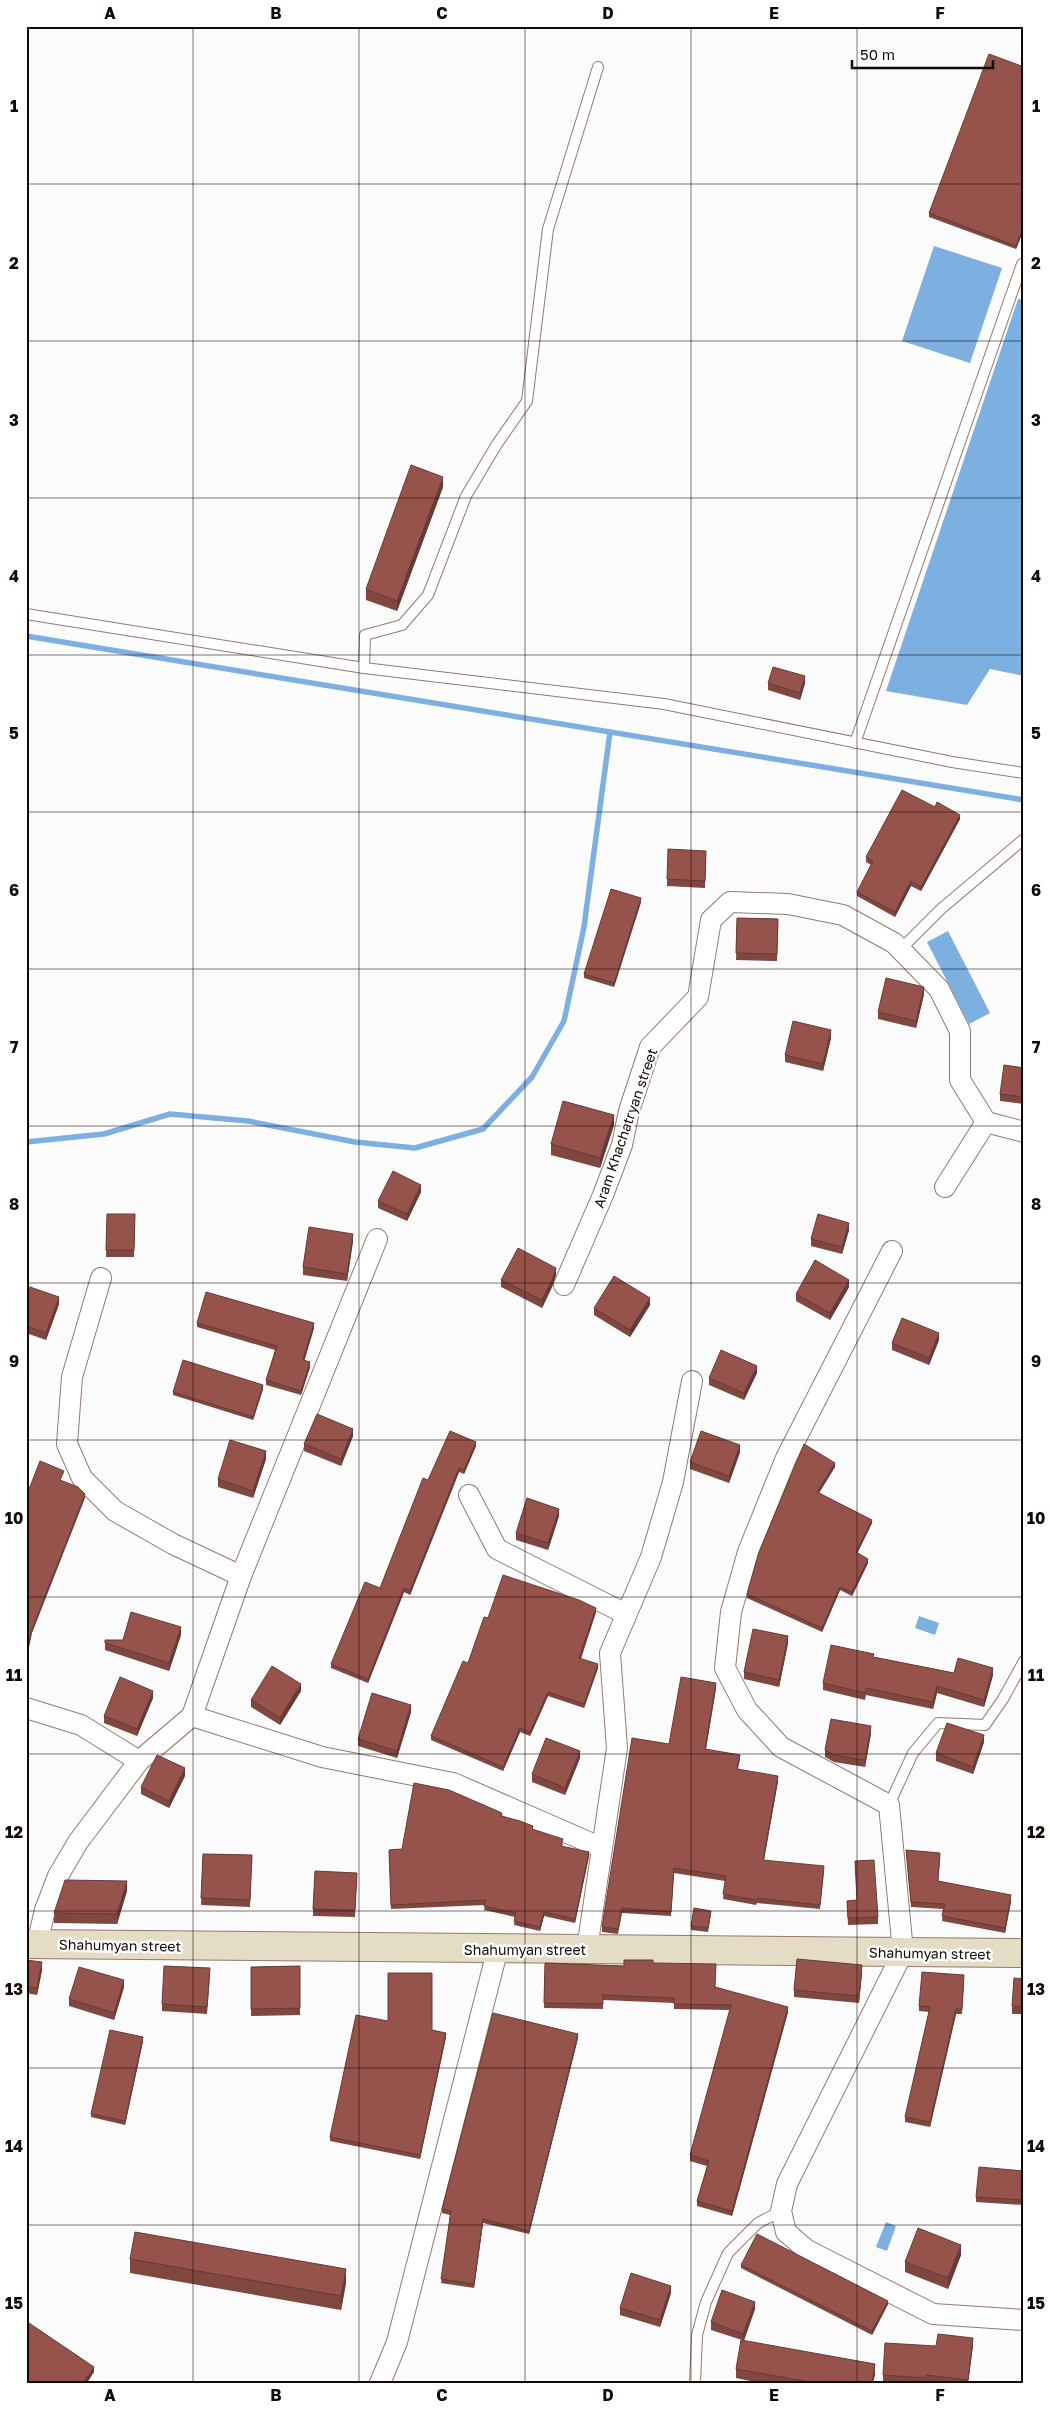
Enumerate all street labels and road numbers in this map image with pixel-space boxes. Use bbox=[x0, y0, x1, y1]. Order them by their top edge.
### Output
street label: Aram Khachatryan street bbox=[590, 1046, 660, 1210]
street label: Shahumyan street bbox=[59, 1935, 181, 1955]
street label: Shahumyan street bbox=[464, 1941, 586, 1958]
street label: Shahumyan street bbox=[869, 1943, 991, 1963]

